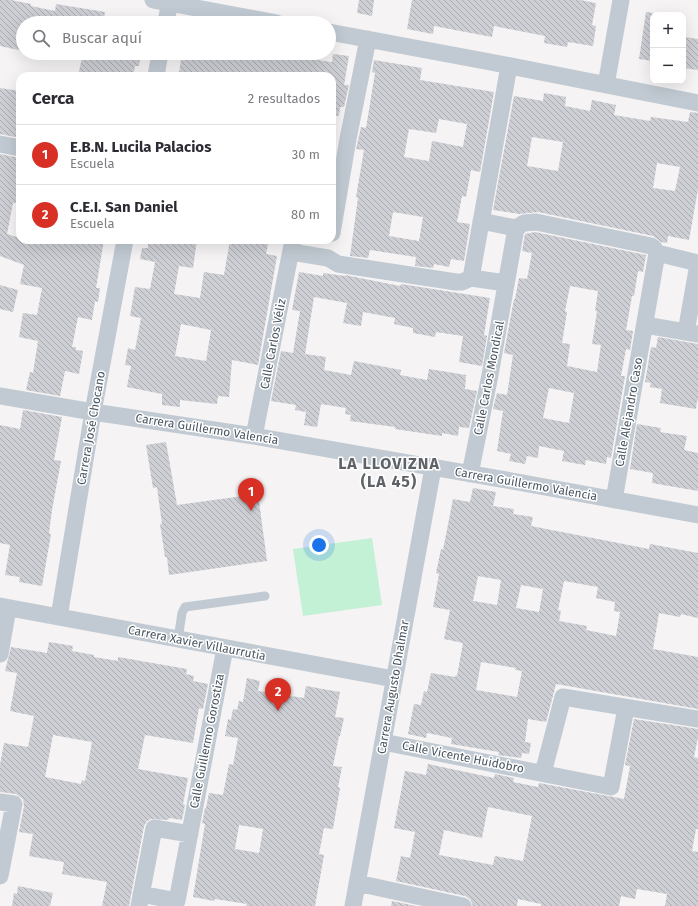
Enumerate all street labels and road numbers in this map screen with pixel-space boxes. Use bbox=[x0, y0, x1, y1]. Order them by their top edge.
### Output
street label: Calle Carlos Véliz bbox=[257, 298, 289, 390]
street label: Calle Carlos Mondical bbox=[471, 319, 507, 436]
street label: Calle Alejandro Caso bbox=[612, 356, 646, 468]
street label: Carrera José Chocano bbox=[74, 370, 108, 486]
street label: Carrera Guillermo Valencia bbox=[135, 411, 279, 447]
street label: Carrera Guillermo Valencia bbox=[454, 465, 598, 503]
street label: Carrera Augusto Dhalmar bbox=[374, 619, 412, 755]
street label: Carrera Xavier Villaurrutia bbox=[127, 623, 267, 663]
street label: Calle Guillermo Gorostiza bbox=[187, 672, 227, 810]
street label: Calle Vicente Huidobro bbox=[401, 738, 525, 776]

